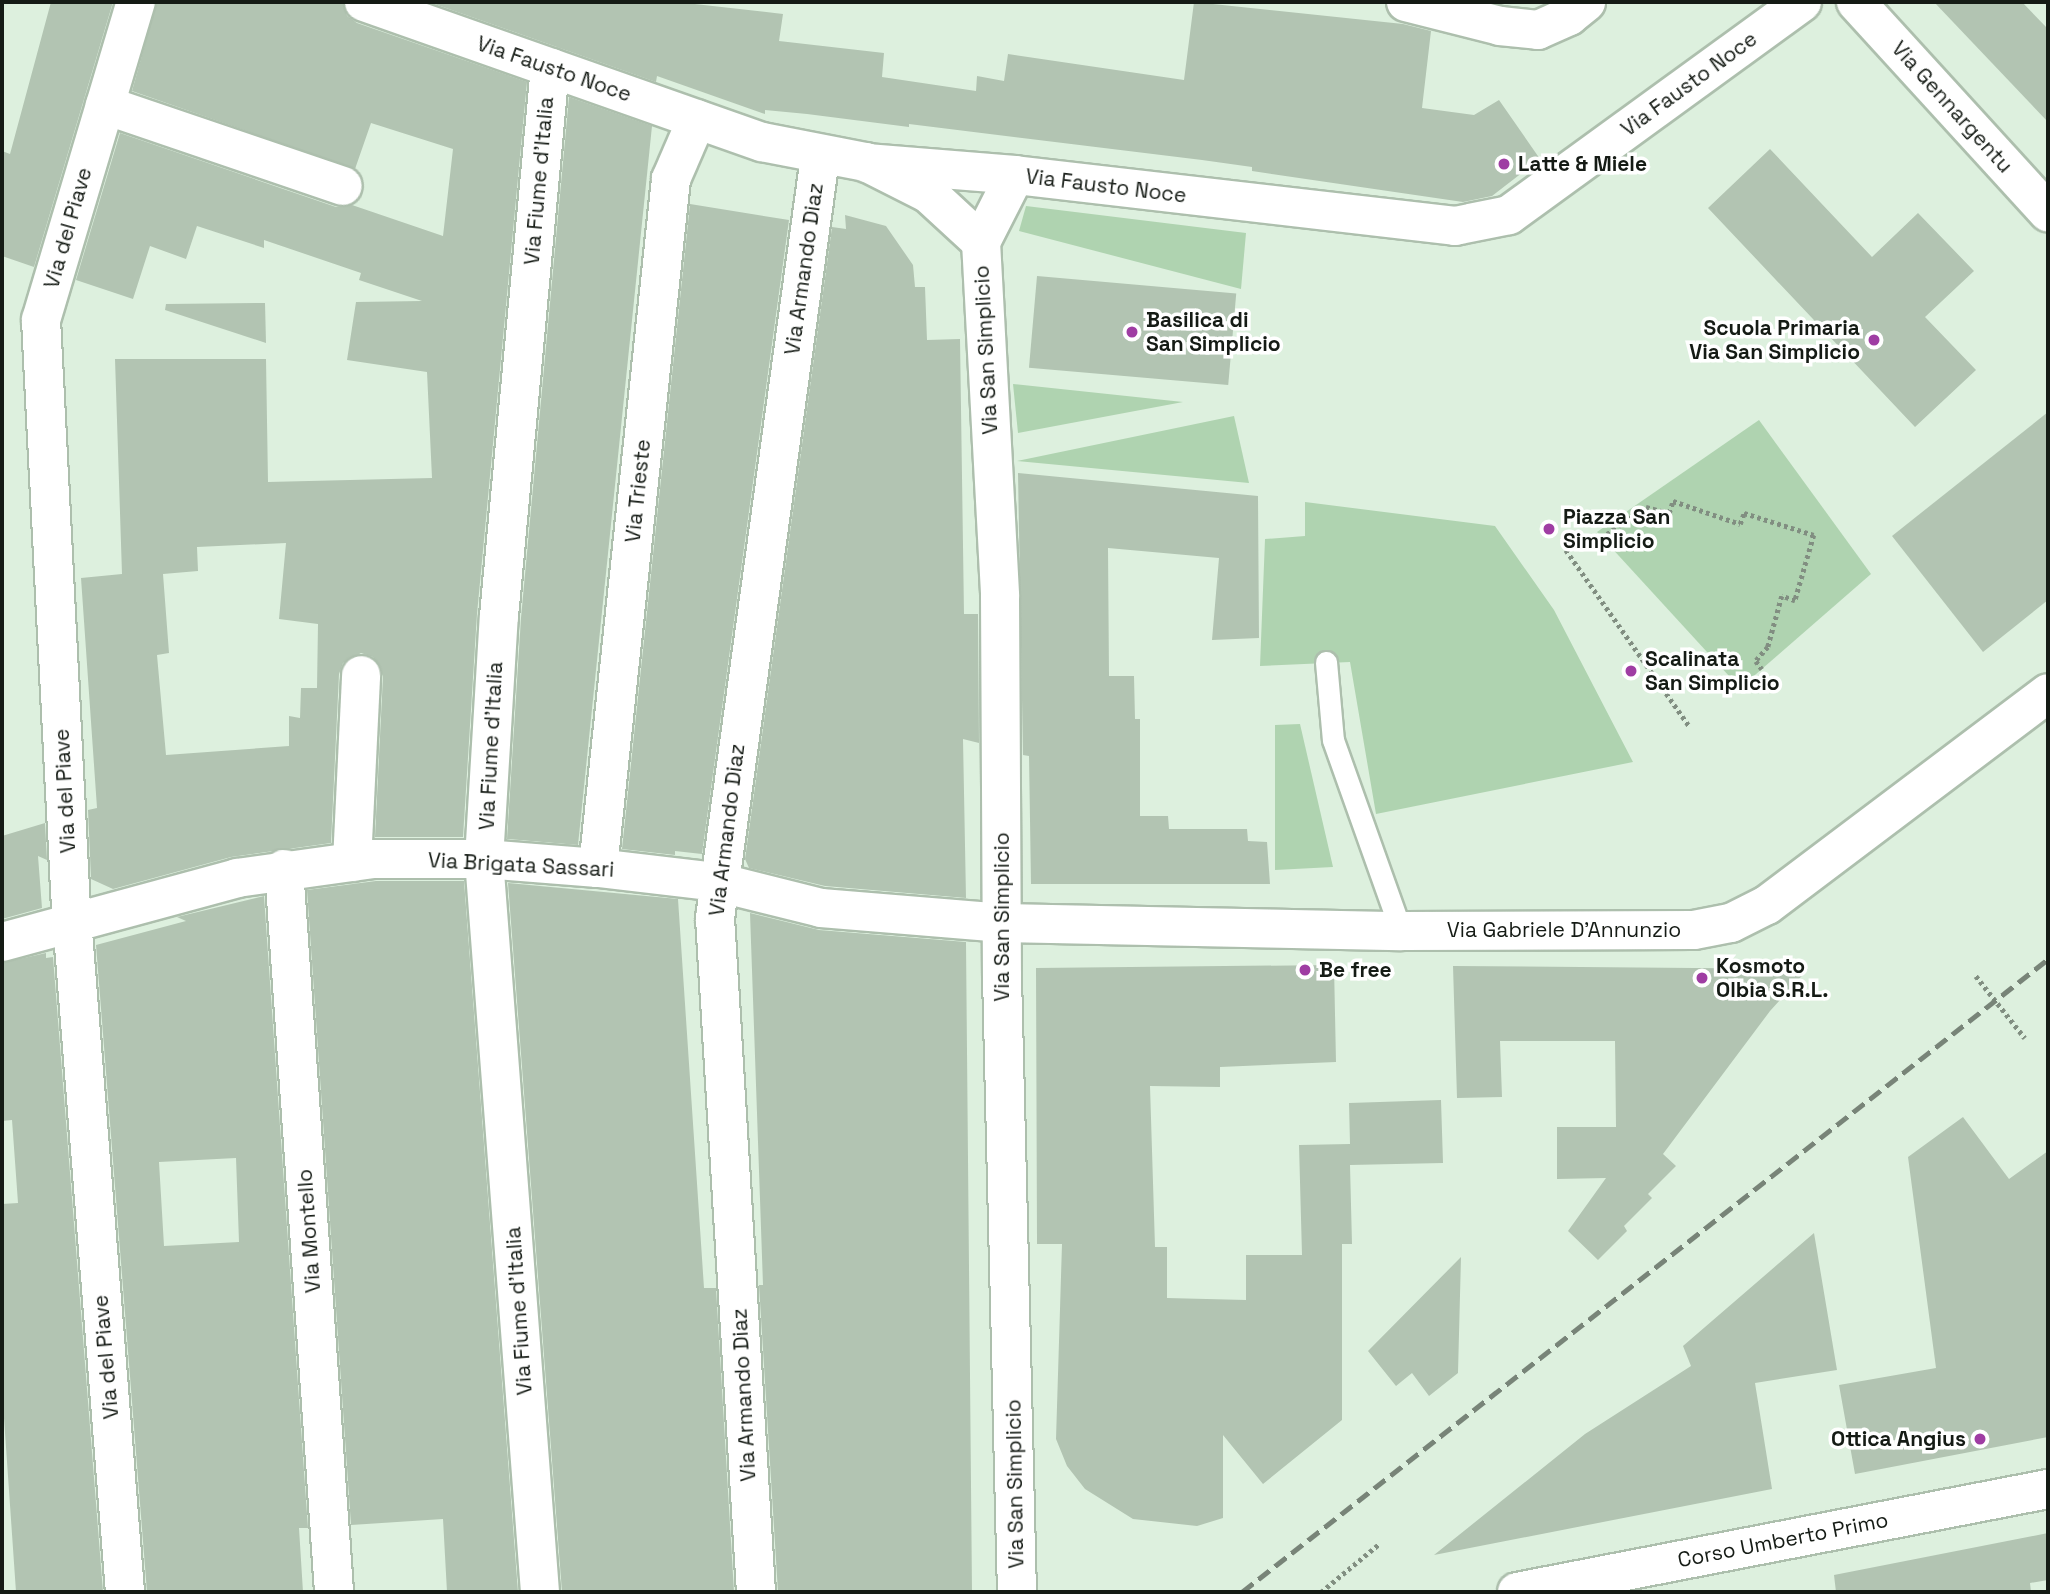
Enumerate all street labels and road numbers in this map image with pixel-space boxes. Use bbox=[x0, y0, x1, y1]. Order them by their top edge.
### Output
street label: Via Fausto Noce bbox=[1616, 26, 1762, 142]
street label: Via Fausto Noce bbox=[473, 31, 635, 107]
street label: Via Gennargentu bbox=[1886, 36, 2018, 178]
street label: Via Fiume d'Italia bbox=[519, 96, 559, 266]
street label: Via Fausto Noce bbox=[1024, 164, 1188, 208]
street label: Via del Piave bbox=[39, 165, 97, 291]
street label: Via Armando Diaz bbox=[779, 181, 829, 357]
street label: Via San Simplicio bbox=[969, 265, 1003, 435]
street label: Via Trieste bbox=[620, 438, 656, 544]
street label: Via Fiume d'Italia bbox=[474, 661, 508, 831]
street label: Via del Piave bbox=[49, 728, 81, 854]
street label: Via Armando Diaz bbox=[704, 742, 750, 918]
street label: Via San Simplicio bbox=[989, 832, 1015, 1002]
street label: Via Brigata Sassari bbox=[427, 848, 615, 882]
street label: Via Gabriele D'Annunzio bbox=[1447, 917, 1681, 943]
street label: Via Montello bbox=[292, 1168, 326, 1294]
street label: Via Fiume d'Italia bbox=[501, 1226, 537, 1396]
street label: Via del Piave bbox=[88, 1294, 124, 1420]
street label: Via Armando Diaz bbox=[727, 1308, 761, 1482]
street label: Via San Simplicio bbox=[1001, 1399, 1029, 1569]
street label: Corso Umberto Primo bbox=[1676, 1507, 1890, 1573]

